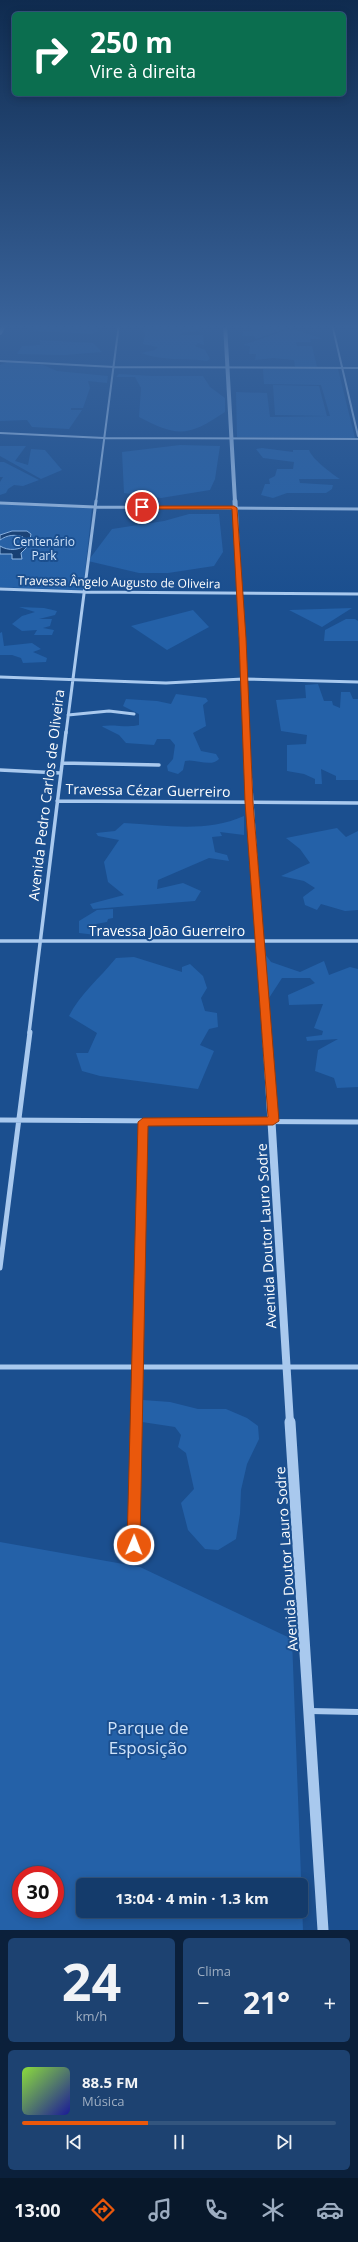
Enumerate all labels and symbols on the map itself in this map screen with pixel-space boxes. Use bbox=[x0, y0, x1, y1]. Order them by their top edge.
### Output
pin bbox=[125, 490, 159, 524]
park label: Centenário Park bbox=[13, 533, 75, 564]
street label: Travessa Ângelo Augusto de Oliveira bbox=[17, 572, 221, 592]
street label: Avenida Pedro Carlos de Oliveira bbox=[24, 688, 68, 902]
street label: Travessa Cézar Guerreiro bbox=[65, 779, 231, 801]
street label: Travessa João Guerreiro bbox=[89, 921, 245, 940]
street label: Avenida Doutor Lauro Sodre bbox=[252, 1143, 280, 1329]
street label: Avenida Doutor Lauro Sodre bbox=[270, 1466, 302, 1652]
position arrow bbox=[113, 1524, 155, 1566]
park label: Parque de Esposição bbox=[107, 1716, 189, 1759]
speed limit sign: 30 bbox=[12, 1866, 64, 1918]

